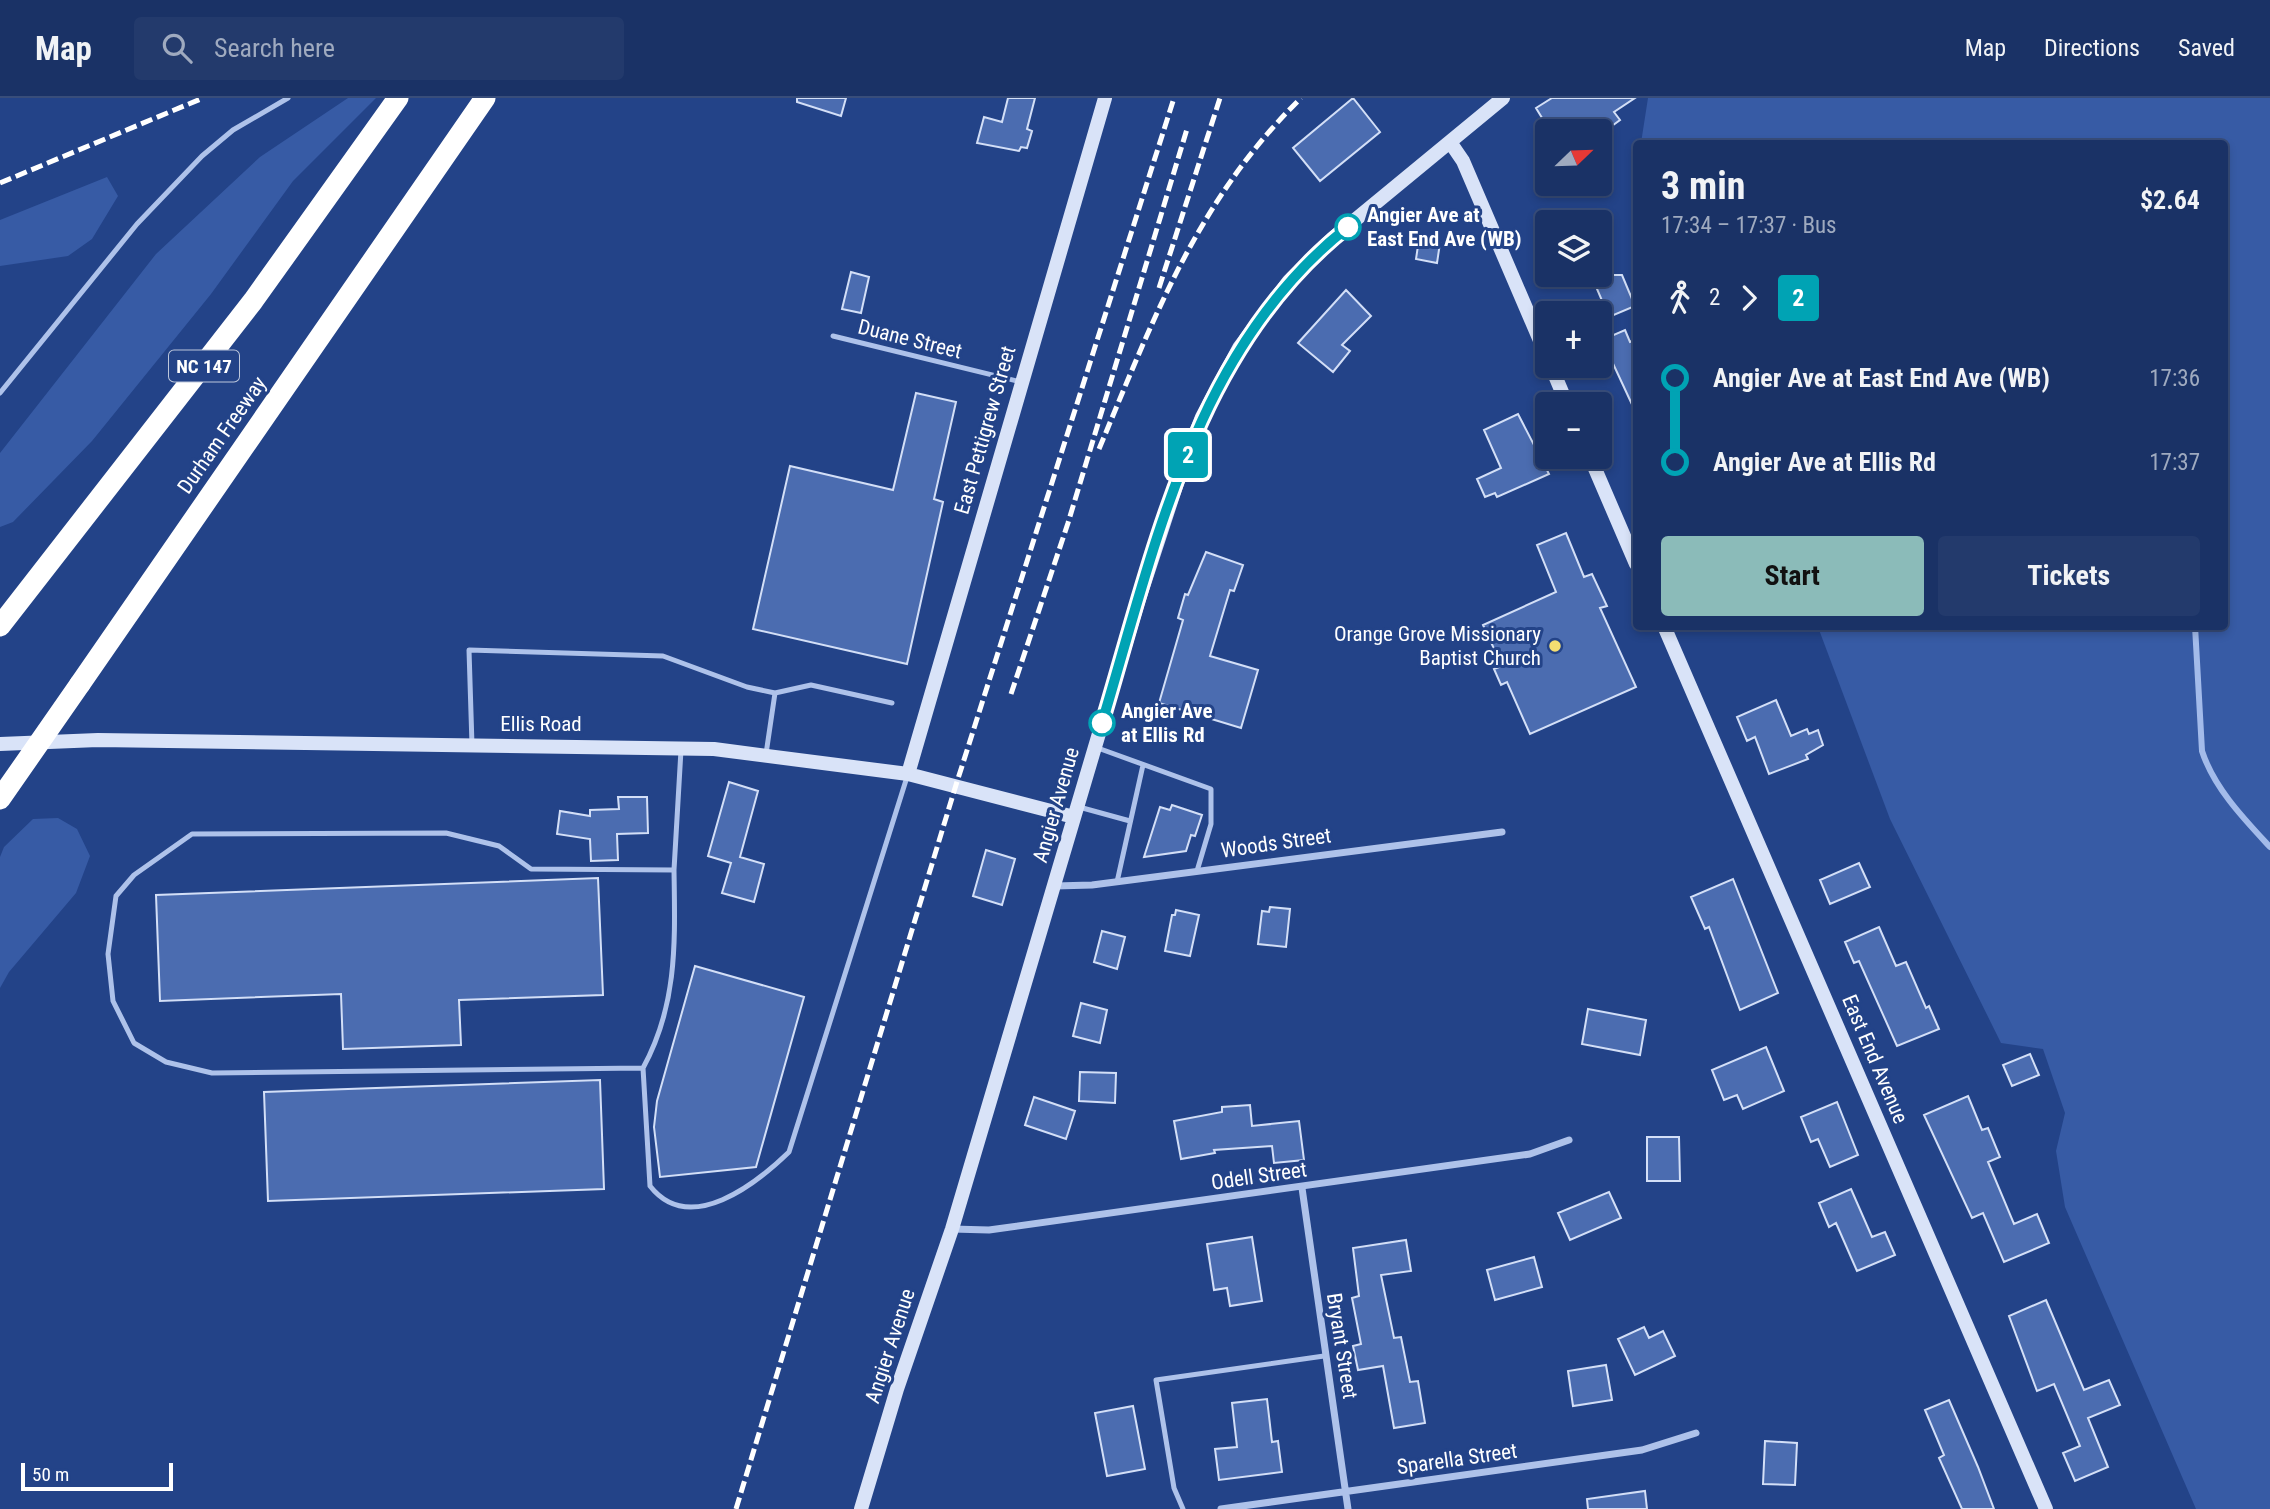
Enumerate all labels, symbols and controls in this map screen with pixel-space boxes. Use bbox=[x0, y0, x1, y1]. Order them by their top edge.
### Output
search box bbox=[134, 17, 624, 80]
text: Map bbox=[35, 29, 92, 68]
icon: search bbox=[158, 29, 196, 67]
text: Search here bbox=[214, 33, 335, 63]
text: Map bbox=[1965, 34, 2006, 62]
text: Directions bbox=[2044, 34, 2140, 62]
text: Saved bbox=[2178, 34, 2235, 62]
north arrow bbox=[1535, 119, 1612, 196]
map controls bbox=[1535, 119, 1612, 469]
text: 3 min bbox=[1661, 164, 1745, 208]
text: $2.64 bbox=[2140, 185, 2200, 215]
place label: Angier Ave at East End Ave (WB) bbox=[1367, 203, 1522, 251]
button: layers bbox=[1535, 210, 1612, 287]
text: 17:34 – 17:37 · Bus bbox=[1661, 212, 1837, 239]
marker: Angier Ave at East End Ave (WB) bbox=[1335, 214, 1361, 240]
icon: walk bbox=[1661, 279, 1699, 317]
icon: forward bbox=[1730, 279, 1768, 317]
text: 2 bbox=[1709, 284, 1720, 311]
text: 2 bbox=[1792, 284, 1805, 312]
button: + bbox=[1535, 301, 1612, 378]
street label: Duane Street bbox=[856, 315, 964, 363]
street label: East Pettigrew Street bbox=[950, 343, 1020, 517]
road number: NC 147 bbox=[169, 350, 239, 382]
text: Angier Ave at East End Ave (WB) bbox=[1713, 363, 2050, 393]
text: 17:36 bbox=[2149, 365, 2200, 392]
street label: Durham Freeway bbox=[173, 372, 271, 498]
button: − bbox=[1535, 392, 1612, 469]
line badge: 2 bbox=[1165, 432, 1211, 478]
text: 2 bbox=[1182, 441, 1194, 469]
text: Angier Ave at Ellis Rd bbox=[1713, 447, 1936, 477]
text: 17:37 bbox=[2149, 449, 2200, 476]
button: Start bbox=[1661, 536, 1924, 616]
button: Tickets bbox=[1938, 536, 2200, 616]
place label: Orange Grove Missionary Baptist Church bbox=[1334, 622, 1541, 670]
marker: Orange Grove Missionary Baptist Church bbox=[1547, 638, 1563, 654]
place label: Angier Ave at Ellis Rd bbox=[1121, 699, 1212, 747]
marker: Angier Ave at Ellis Rd bbox=[1089, 710, 1115, 736]
street label: Ellis Road bbox=[500, 712, 582, 736]
street label: Angier Avenue bbox=[1028, 744, 1084, 865]
street label: Woods Street bbox=[1219, 823, 1333, 863]
street label: East End Avenue bbox=[1837, 991, 1913, 1127]
street label: Odell Street bbox=[1210, 1157, 1308, 1195]
street label: Angier Avenue bbox=[860, 1286, 920, 1406]
street label: Bryant Street bbox=[1322, 1291, 1362, 1401]
street label: Sparella Street bbox=[1395, 1439, 1519, 1479]
scale bar bbox=[21, 1460, 173, 1492]
text: 50 m bbox=[32, 1463, 69, 1486]

